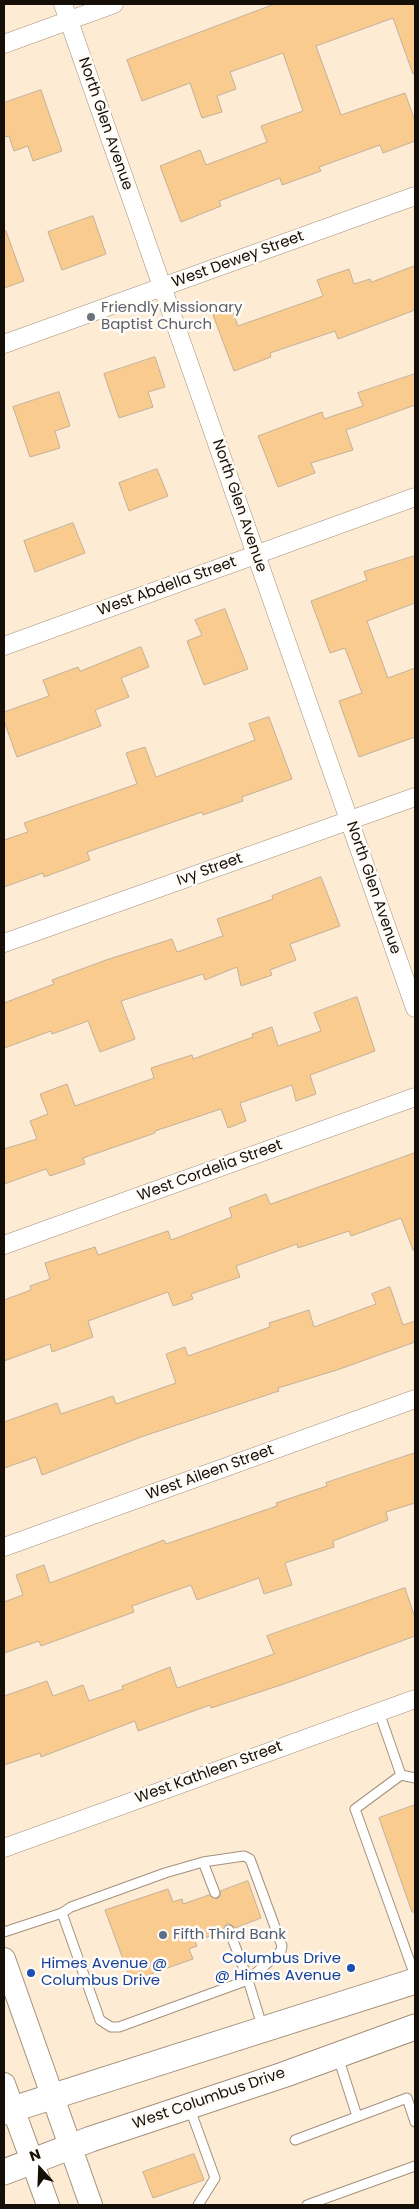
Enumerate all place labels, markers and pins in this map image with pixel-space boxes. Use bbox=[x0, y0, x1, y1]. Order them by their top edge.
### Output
place label: Friendly Missionary Baptist Church bbox=[101, 299, 242, 334]
marker: Friendly Missionary Baptist Church bbox=[85, 311, 97, 323]
place label: Fifth Third Bank bbox=[173, 1926, 286, 1944]
marker: Fifth Third Bank bbox=[157, 1929, 169, 1941]
place label: Columbus Drive @ Himes Avenue bbox=[215, 1950, 341, 1985]
place label: Himes Avenue @ Columbus Drive bbox=[41, 1955, 167, 1990]
marker: Columbus Drive @ Himes Avenue bbox=[345, 1962, 357, 1974]
marker: Himes Avenue @ Columbus Drive bbox=[25, 1967, 37, 1979]

